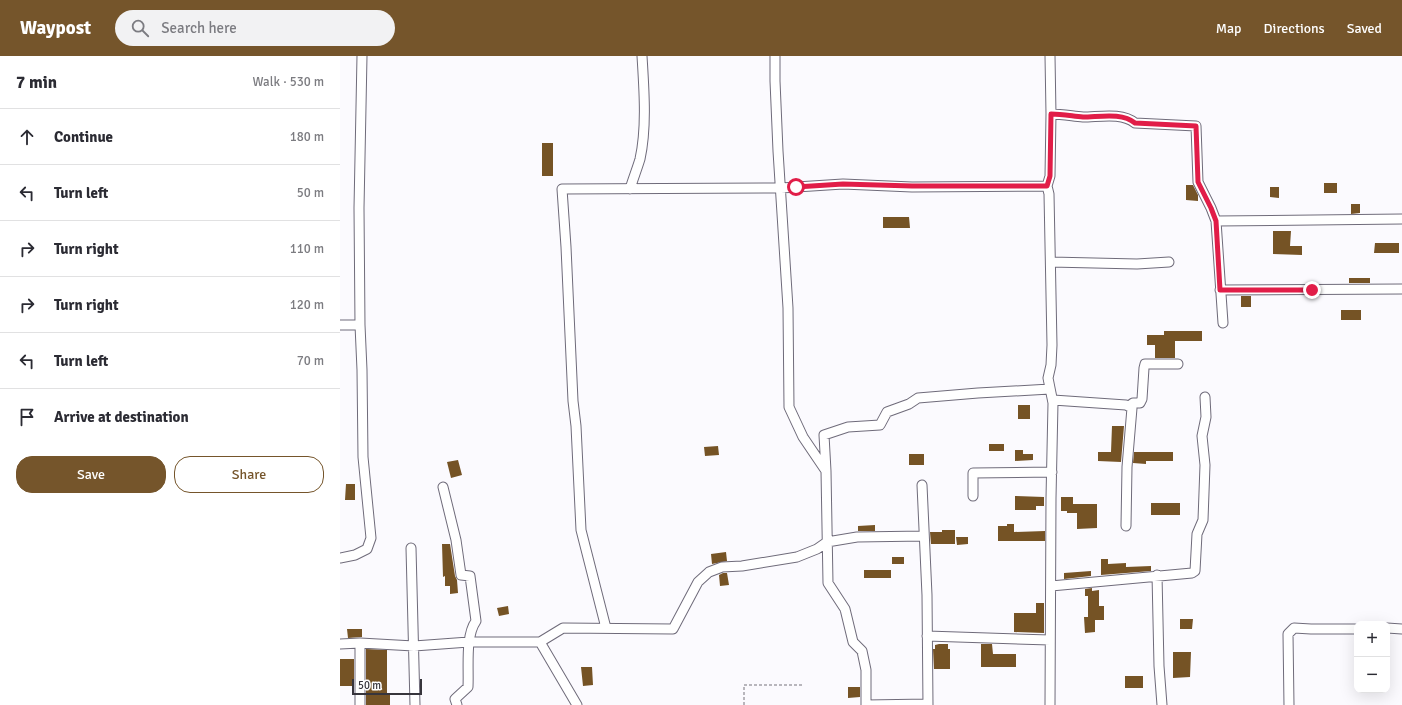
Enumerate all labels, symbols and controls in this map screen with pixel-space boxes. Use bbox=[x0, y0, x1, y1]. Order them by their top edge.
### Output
search box bbox=[115, 10, 395, 46]
text: Waypost bbox=[20, 16, 91, 40]
icon: search bbox=[129, 17, 151, 39]
text: Search here bbox=[161, 19, 237, 37]
text: Map bbox=[1216, 20, 1242, 37]
text: Directions bbox=[1264, 20, 1325, 37]
text: Saved bbox=[1347, 20, 1382, 37]
text: 7 min bbox=[16, 72, 57, 93]
text: Walk · 530 m bbox=[253, 74, 324, 90]
icon: ahead bbox=[16, 126, 38, 148]
text: Continue bbox=[54, 128, 113, 146]
text: 180 m bbox=[290, 129, 324, 145]
route start bbox=[787, 178, 805, 196]
icon: left bbox=[16, 182, 38, 204]
text: Turn left bbox=[54, 184, 108, 202]
text: 50 m bbox=[297, 185, 324, 201]
icon: right bbox=[16, 238, 38, 260]
text: Turn right bbox=[54, 240, 119, 258]
text: 110 m bbox=[290, 241, 324, 257]
route end bbox=[1303, 281, 1321, 299]
icon: right bbox=[16, 294, 38, 316]
text: Turn right bbox=[54, 296, 119, 314]
text: 120 m bbox=[290, 297, 324, 313]
icon: left bbox=[16, 350, 38, 372]
text: Turn left bbox=[54, 352, 108, 370]
text: 70 m bbox=[297, 353, 324, 369]
icon: arrive bbox=[16, 406, 38, 428]
text: Arrive at destination bbox=[54, 408, 189, 426]
button: Save bbox=[16, 456, 166, 493]
button: Share bbox=[174, 456, 324, 493]
map controls bbox=[1354, 621, 1390, 693]
button: + bbox=[1354, 621, 1390, 657]
button: − bbox=[1354, 657, 1390, 693]
scale bar bbox=[352, 677, 422, 696]
text: 50 m bbox=[358, 679, 381, 692]

